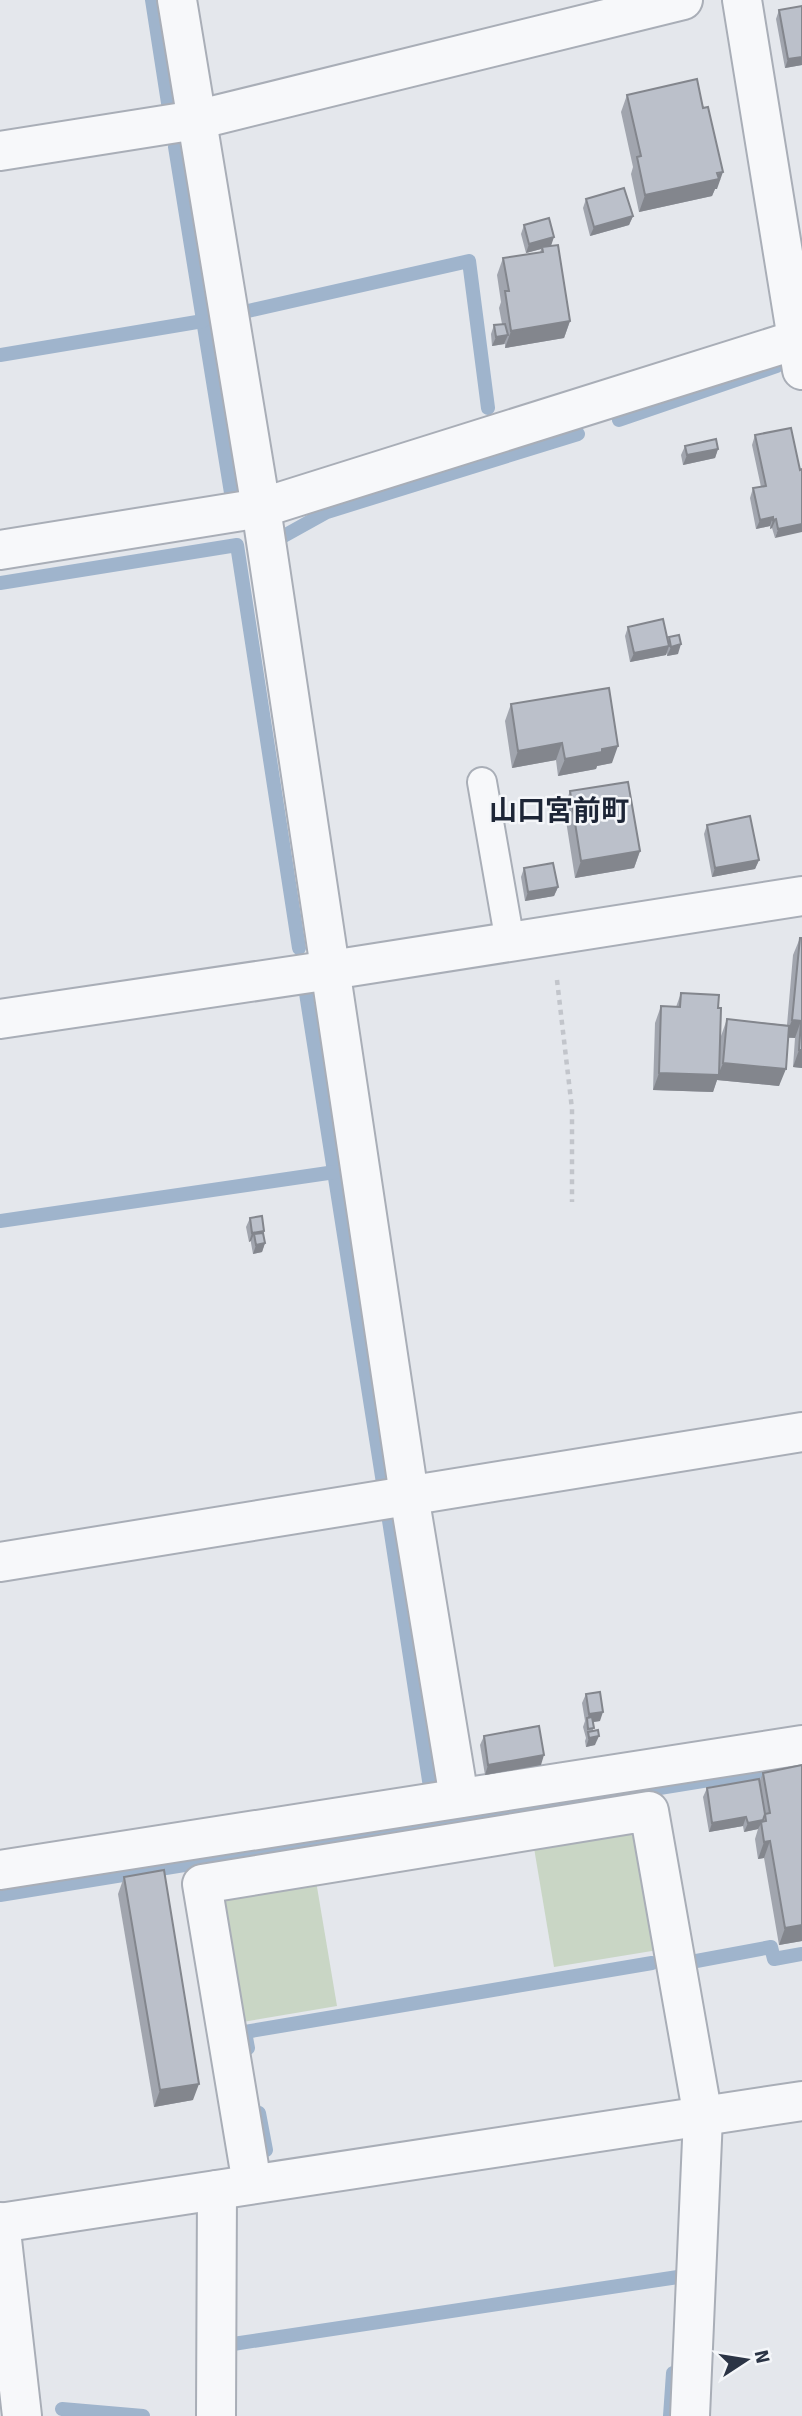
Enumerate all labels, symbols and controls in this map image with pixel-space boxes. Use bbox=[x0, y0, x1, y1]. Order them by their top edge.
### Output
district label: 山口宮前町 bbox=[489, 794, 629, 828]
north arrow bbox=[711, 2325, 781, 2395]
text: N bbox=[749, 2348, 775, 2366]

